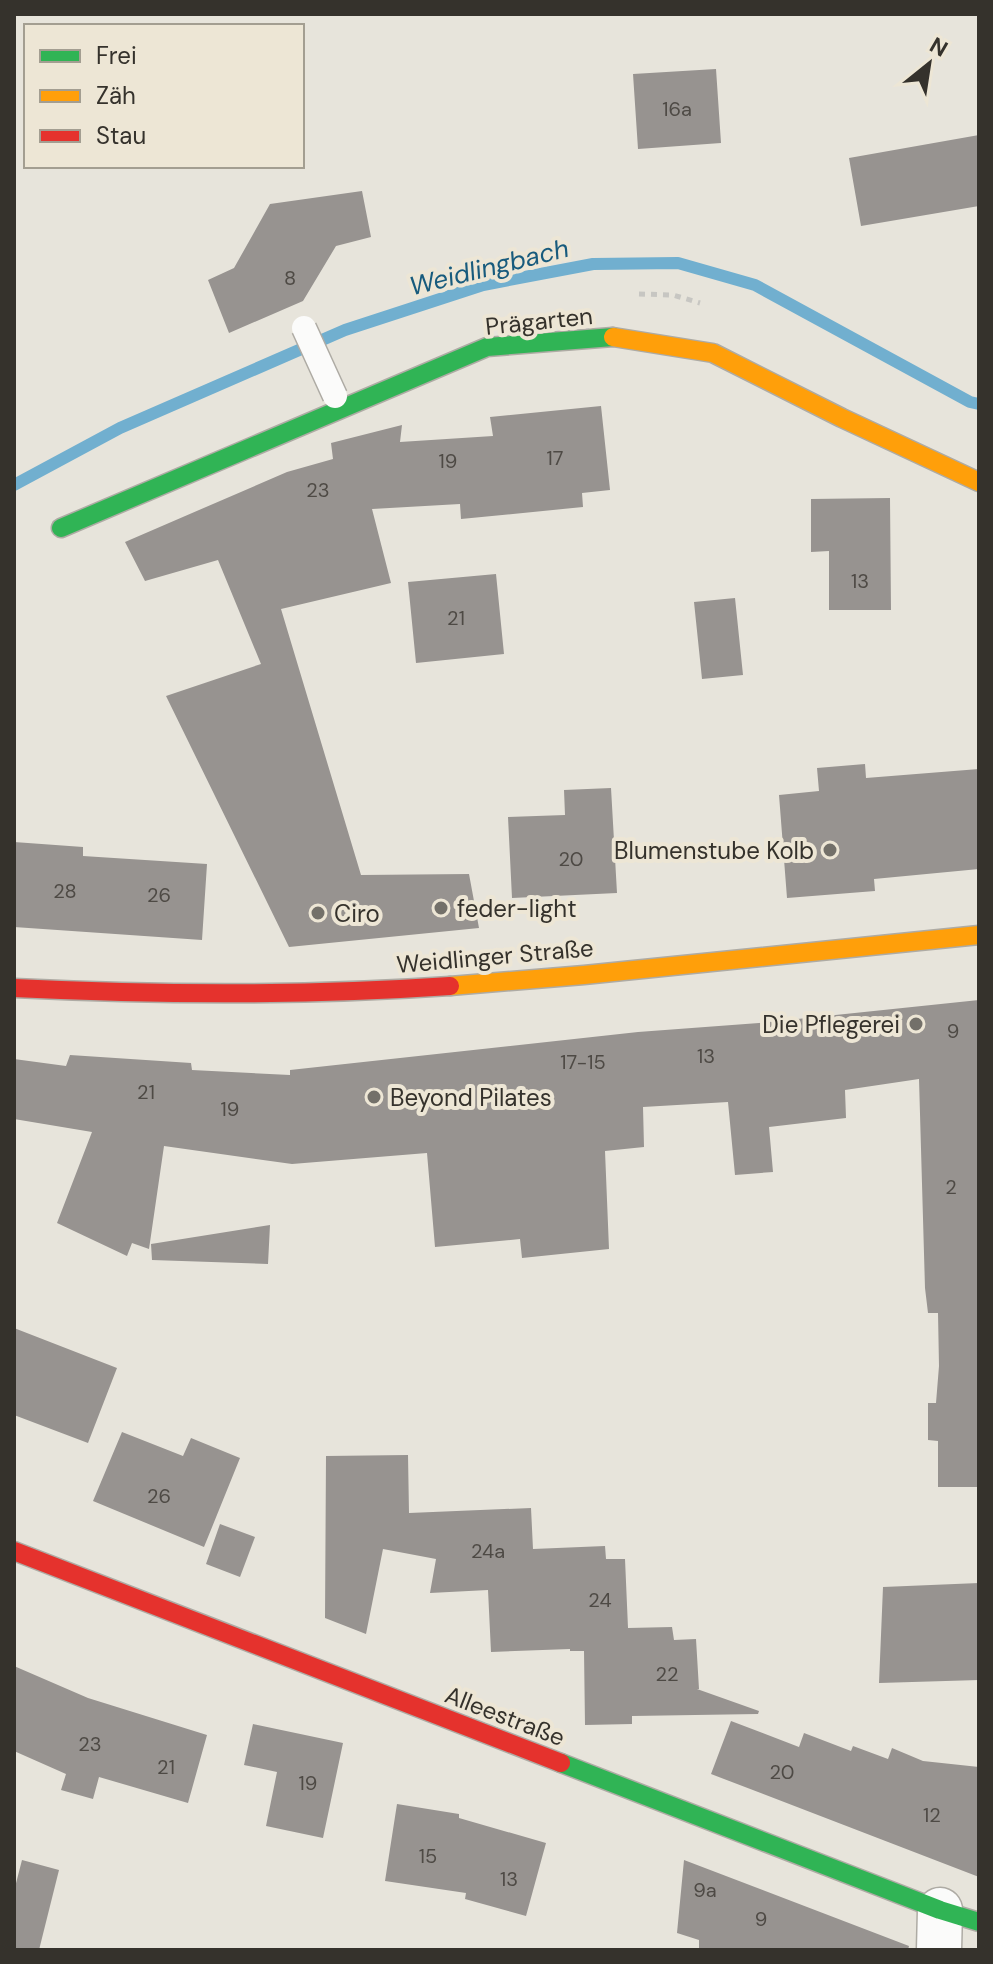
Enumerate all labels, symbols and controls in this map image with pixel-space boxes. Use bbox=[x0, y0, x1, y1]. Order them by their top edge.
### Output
legend bbox=[24, 24, 304, 168]
north arrow bbox=[889, 24, 969, 104]
text: N bbox=[925, 31, 953, 64]
text: Frei bbox=[96, 40, 137, 71]
text: Zäh bbox=[96, 80, 136, 111]
house number: 16a bbox=[662, 96, 692, 122]
text: Stau bbox=[96, 120, 146, 151]
water label: Weidlingbach bbox=[406, 231, 572, 303]
house number: 8 bbox=[284, 265, 296, 291]
street label: Prägarten bbox=[484, 300, 594, 342]
house number: 17 bbox=[547, 445, 563, 471]
house number: 19 bbox=[439, 448, 457, 474]
house number: 23 bbox=[306, 477, 330, 503]
house number: 13 bbox=[851, 568, 869, 594]
house number: 21 bbox=[447, 605, 465, 631]
place label: Blumenstube Kolb bbox=[614, 835, 814, 866]
marker: Blumenstube Kolb bbox=[821, 841, 839, 859]
house number: 20 bbox=[559, 846, 584, 872]
house number: 28 bbox=[53, 878, 77, 904]
house number: 26 bbox=[147, 882, 171, 908]
place label: feder-light bbox=[457, 893, 577, 924]
place label: Ciro bbox=[334, 898, 380, 929]
marker: feder-light bbox=[432, 899, 450, 917]
marker: Ciro bbox=[309, 904, 327, 922]
street label: Weidlinger Straße bbox=[395, 932, 595, 980]
place label: Die Pflegerei bbox=[762, 1009, 900, 1040]
marker: Die Pflegerei bbox=[907, 1015, 925, 1033]
house number: 9 bbox=[947, 1018, 959, 1044]
house number: 13 bbox=[697, 1043, 715, 1069]
house number: 17-15 bbox=[560, 1049, 606, 1075]
house number: 21 bbox=[137, 1079, 155, 1105]
place label: Beyond Pilates bbox=[390, 1082, 552, 1113]
marker: Beyond Pilates bbox=[365, 1088, 383, 1106]
house number: 19 bbox=[221, 1096, 239, 1122]
house number: 2 bbox=[945, 1174, 957, 1200]
house number: 26 bbox=[147, 1483, 171, 1509]
house number: 24a bbox=[471, 1538, 505, 1564]
house number: 24 bbox=[588, 1587, 612, 1613]
house number: 22 bbox=[655, 1661, 679, 1687]
street label: Alleestraße bbox=[441, 1679, 569, 1753]
house number: 23 bbox=[78, 1731, 102, 1757]
house number: 21 bbox=[157, 1754, 175, 1780]
house number: 20 bbox=[770, 1759, 795, 1785]
house number: 19 bbox=[299, 1770, 317, 1796]
house number: 12 bbox=[923, 1802, 941, 1828]
house number: 15 bbox=[419, 1843, 437, 1869]
house number: 13 bbox=[500, 1866, 518, 1892]
house number: 9a bbox=[693, 1877, 717, 1903]
house number: 9 bbox=[755, 1906, 767, 1932]

